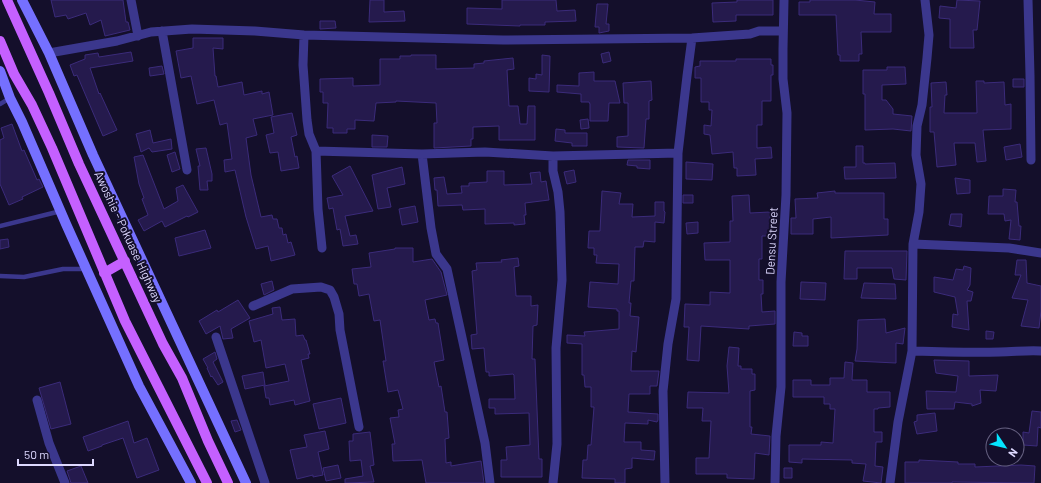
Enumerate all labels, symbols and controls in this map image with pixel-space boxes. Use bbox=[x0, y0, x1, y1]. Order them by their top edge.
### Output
street label: Awoshie - Pokuase Highway bbox=[92, 169, 166, 305]
street label: Densu Street bbox=[762, 207, 780, 275]
north arrow bbox=[985, 427, 1025, 467]
scale bar bbox=[18, 441, 93, 467]
text: N bbox=[1006, 446, 1021, 460]
text: 50 m bbox=[24, 447, 49, 461]

